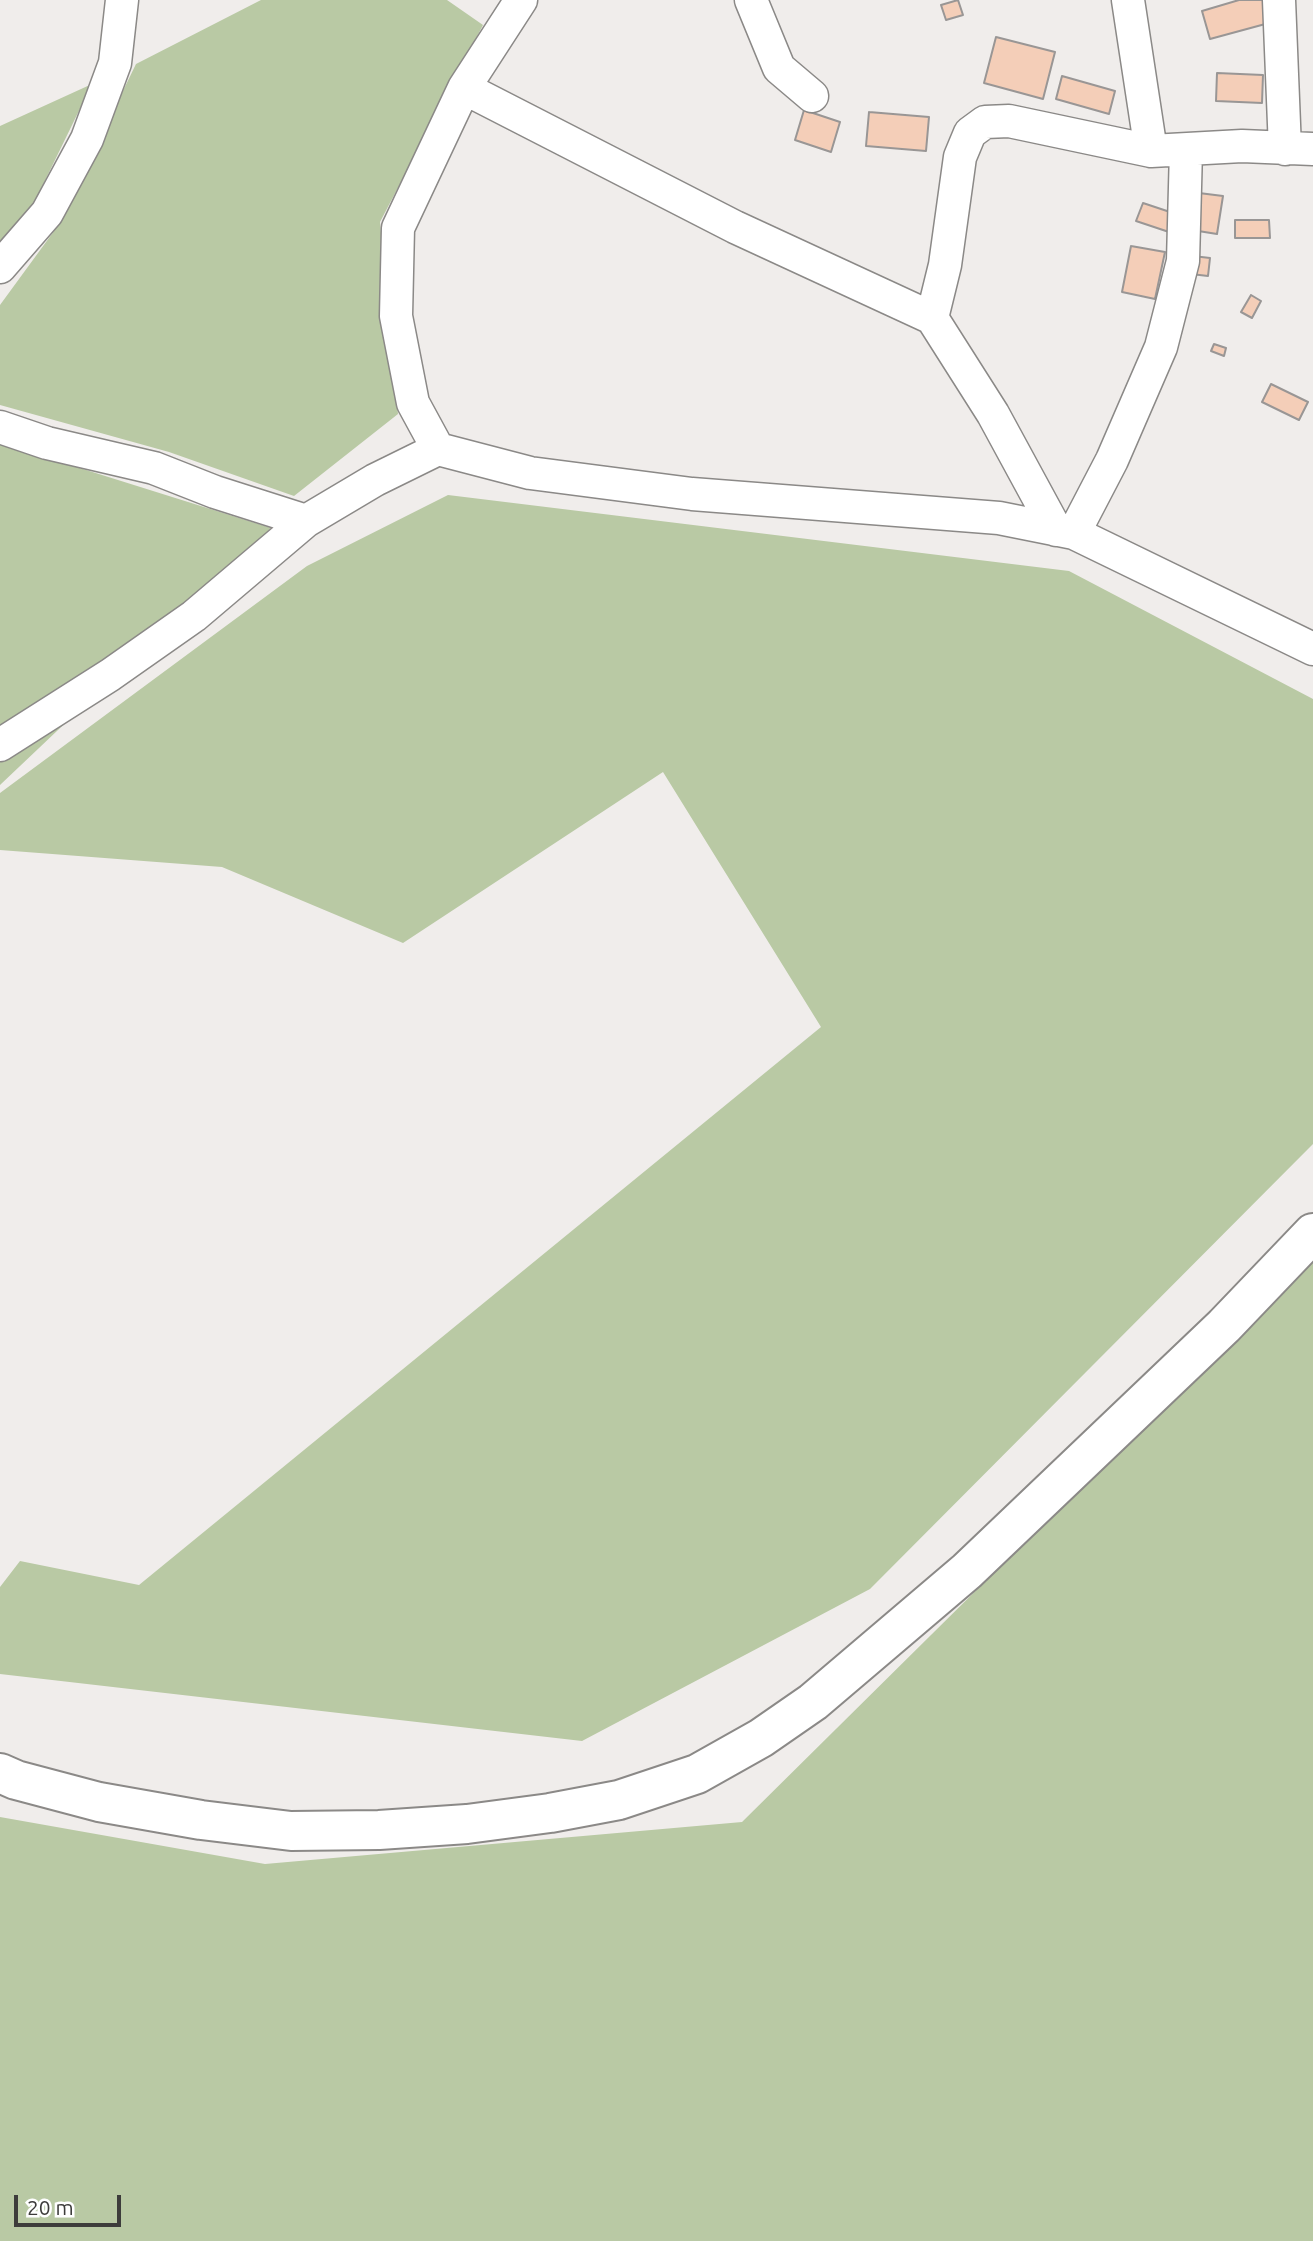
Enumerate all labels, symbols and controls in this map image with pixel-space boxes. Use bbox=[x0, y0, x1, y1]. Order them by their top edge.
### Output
scale bar bbox=[18, 2182, 124, 2226]
text: 20 m bbox=[27, 2195, 74, 2219]

